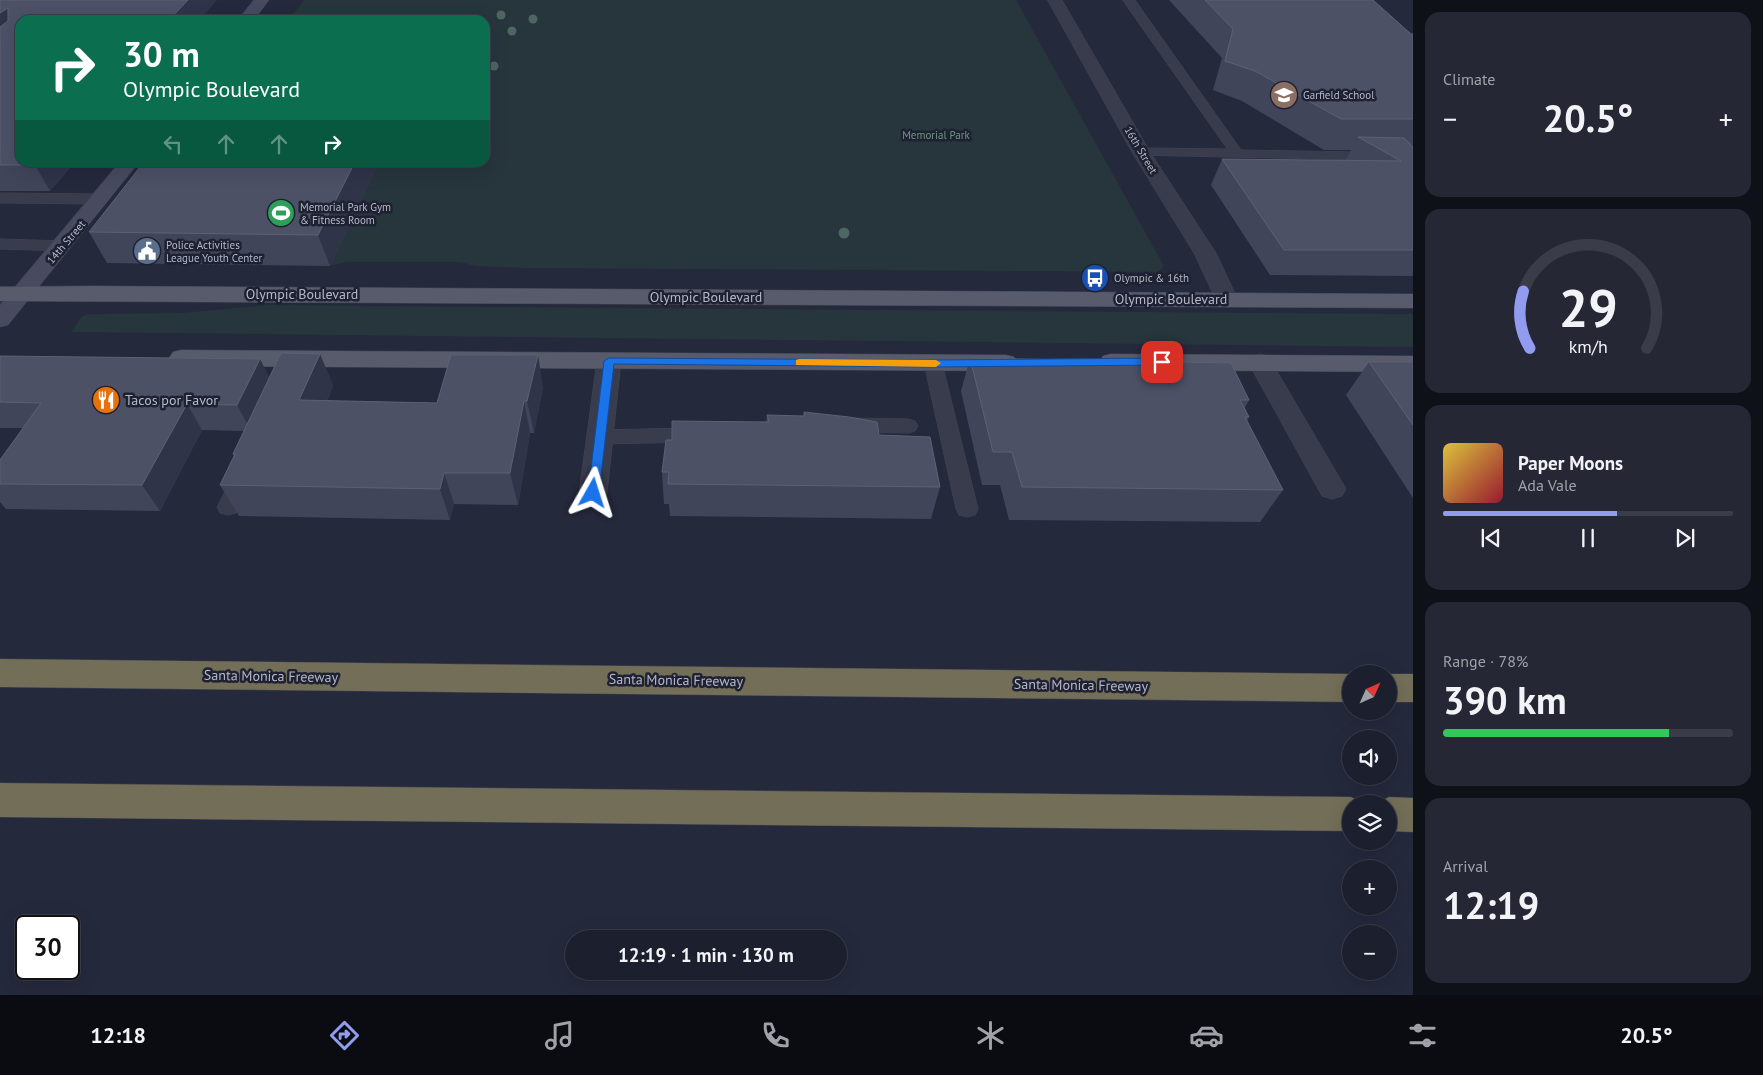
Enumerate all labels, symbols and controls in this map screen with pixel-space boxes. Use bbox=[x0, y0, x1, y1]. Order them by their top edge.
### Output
text: 30 m bbox=[123, 31, 200, 77]
icon: right bbox=[40, 35, 105, 100]
text: Climate bbox=[1443, 69, 1495, 89]
text: Olympic Boulevard bbox=[123, 75, 300, 103]
school or university icon: Garfield School bbox=[1269, 80, 1299, 110]
place label: Garfield School bbox=[1303, 88, 1375, 102]
text: 20.5° bbox=[1543, 93, 1633, 142]
text: − bbox=[1443, 100, 1457, 137]
text: + bbox=[1719, 100, 1733, 137]
street label: 16th Street bbox=[1121, 124, 1161, 176]
park label: Memorial Park bbox=[902, 128, 971, 142]
icon: left bbox=[159, 130, 187, 158]
icon: ahead bbox=[212, 130, 240, 158]
icon: ahead bbox=[265, 130, 293, 158]
icon: right bbox=[318, 130, 346, 158]
sports icon: Memorial Park Gym & Fitness Room bbox=[266, 198, 296, 228]
place label: Memorial Park Gym & Fitness Room bbox=[300, 200, 391, 227]
street label: 14th Street bbox=[44, 217, 88, 267]
public building icon: Police Activities League Youth Center bbox=[132, 236, 162, 266]
place label: Police Activities League Youth Center bbox=[166, 238, 263, 265]
bus stop icon: Olympic & 16th bbox=[1080, 263, 1110, 293]
place label: Olympic & 16th bbox=[1114, 271, 1189, 285]
text: 29 bbox=[1559, 274, 1617, 341]
street label: Olympic Boulevard bbox=[246, 285, 358, 303]
street label: Olympic Boulevard bbox=[650, 288, 762, 306]
street label: Olympic Boulevard bbox=[1115, 290, 1227, 308]
text: km/h bbox=[1568, 335, 1608, 358]
pin bbox=[1141, 341, 1183, 383]
icon: arrive bbox=[1148, 348, 1176, 376]
restaurant icon: Tacos por Favor bbox=[91, 385, 121, 415]
place label: Tacos por Favor bbox=[125, 391, 218, 409]
text: Paper Moons bbox=[1518, 451, 1623, 475]
position arrow bbox=[566, 466, 618, 518]
text: Ada Vale bbox=[1518, 475, 1577, 495]
icon: previous bbox=[1477, 524, 1505, 552]
icon: pause bbox=[1574, 524, 1602, 552]
icon: next bbox=[1671, 524, 1699, 552]
text: Range · 78% bbox=[1443, 651, 1528, 671]
north arrow bbox=[1342, 665, 1398, 720]
map controls bbox=[1342, 665, 1397, 980]
street label: Santa Monica Freeway bbox=[204, 666, 339, 686]
street label: Santa Monica Freeway bbox=[609, 670, 744, 690]
street label: Santa Monica Freeway bbox=[1014, 675, 1149, 695]
text: 390 km bbox=[1443, 675, 1567, 724]
button: sound bbox=[1342, 730, 1397, 785]
button: layers bbox=[1342, 795, 1397, 850]
text: Arrival bbox=[1443, 856, 1488, 876]
button: + bbox=[1342, 860, 1397, 915]
text: 12:19 bbox=[1443, 880, 1539, 929]
speed limit sign: 30 bbox=[15, 915, 80, 980]
button: − bbox=[1342, 925, 1397, 980]
text: 12:19 · 1 min · 130 m bbox=[618, 943, 794, 967]
icon: directions bbox=[327, 1018, 362, 1053]
icon: music bbox=[542, 1018, 577, 1053]
icon: phone bbox=[758, 1018, 793, 1053]
icon: climate bbox=[973, 1018, 1008, 1053]
icon: car bbox=[1189, 1018, 1224, 1053]
icon: filters bbox=[1405, 1018, 1440, 1053]
text: 12:18 bbox=[90, 1021, 146, 1049]
text: 20.5° bbox=[1620, 1021, 1673, 1049]

